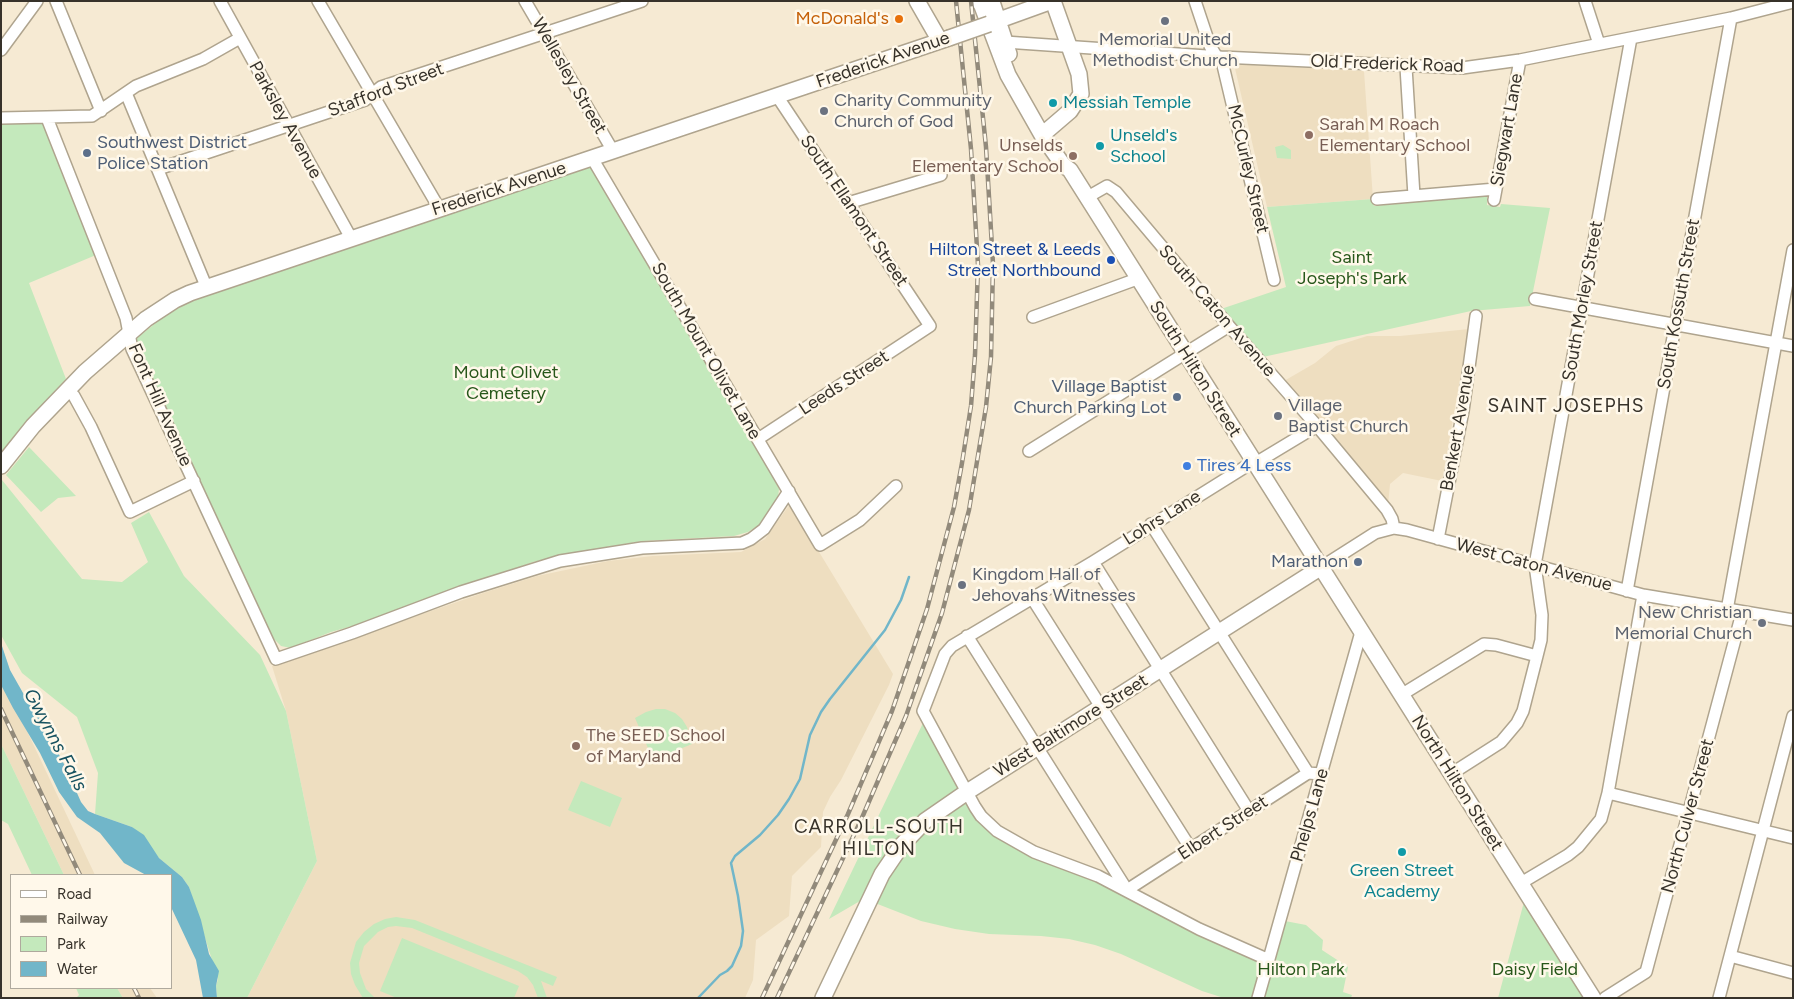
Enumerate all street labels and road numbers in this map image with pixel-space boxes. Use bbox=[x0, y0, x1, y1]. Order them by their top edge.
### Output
street label: Wellesley Street bbox=[527, 14, 611, 138]
street label: Frederick Avenue bbox=[813, 27, 953, 93]
street label: Old Frederick Road bbox=[1310, 51, 1464, 77]
street label: Parksley Avenue bbox=[244, 57, 326, 183]
street label: Stafford Street bbox=[325, 58, 447, 122]
street label: Siegwart Lane bbox=[1486, 72, 1528, 188]
street label: McCurley Street bbox=[1223, 102, 1273, 236]
street label: South Ellamont Street bbox=[795, 131, 913, 291]
street label: Frederick Avenue bbox=[429, 157, 569, 221]
street label: South Kossuth Street bbox=[1653, 217, 1705, 391]
street label: South Morley Street bbox=[1558, 219, 1608, 383]
street label: South Caton Avenue bbox=[1154, 241, 1280, 381]
street label: South Mount Olivet Lane bbox=[647, 259, 765, 443]
street label: South Hilton Street bbox=[1144, 297, 1246, 441]
street label: Font Hill Avenue bbox=[123, 340, 197, 470]
street label: Leeds Street bbox=[795, 346, 893, 420]
street label: Benkert Avenue bbox=[1436, 363, 1480, 493]
street label: Lohrs Lane bbox=[1119, 486, 1205, 550]
street label: West Caton Avenue bbox=[1454, 534, 1614, 596]
street label: West Baltimore Street bbox=[990, 670, 1152, 782]
street label: North Hilton Street bbox=[1407, 711, 1507, 855]
street label: North Culver Street bbox=[1657, 737, 1719, 895]
street label: Phelps Lane bbox=[1286, 766, 1334, 864]
street label: Elbert Street bbox=[1174, 791, 1272, 865]

